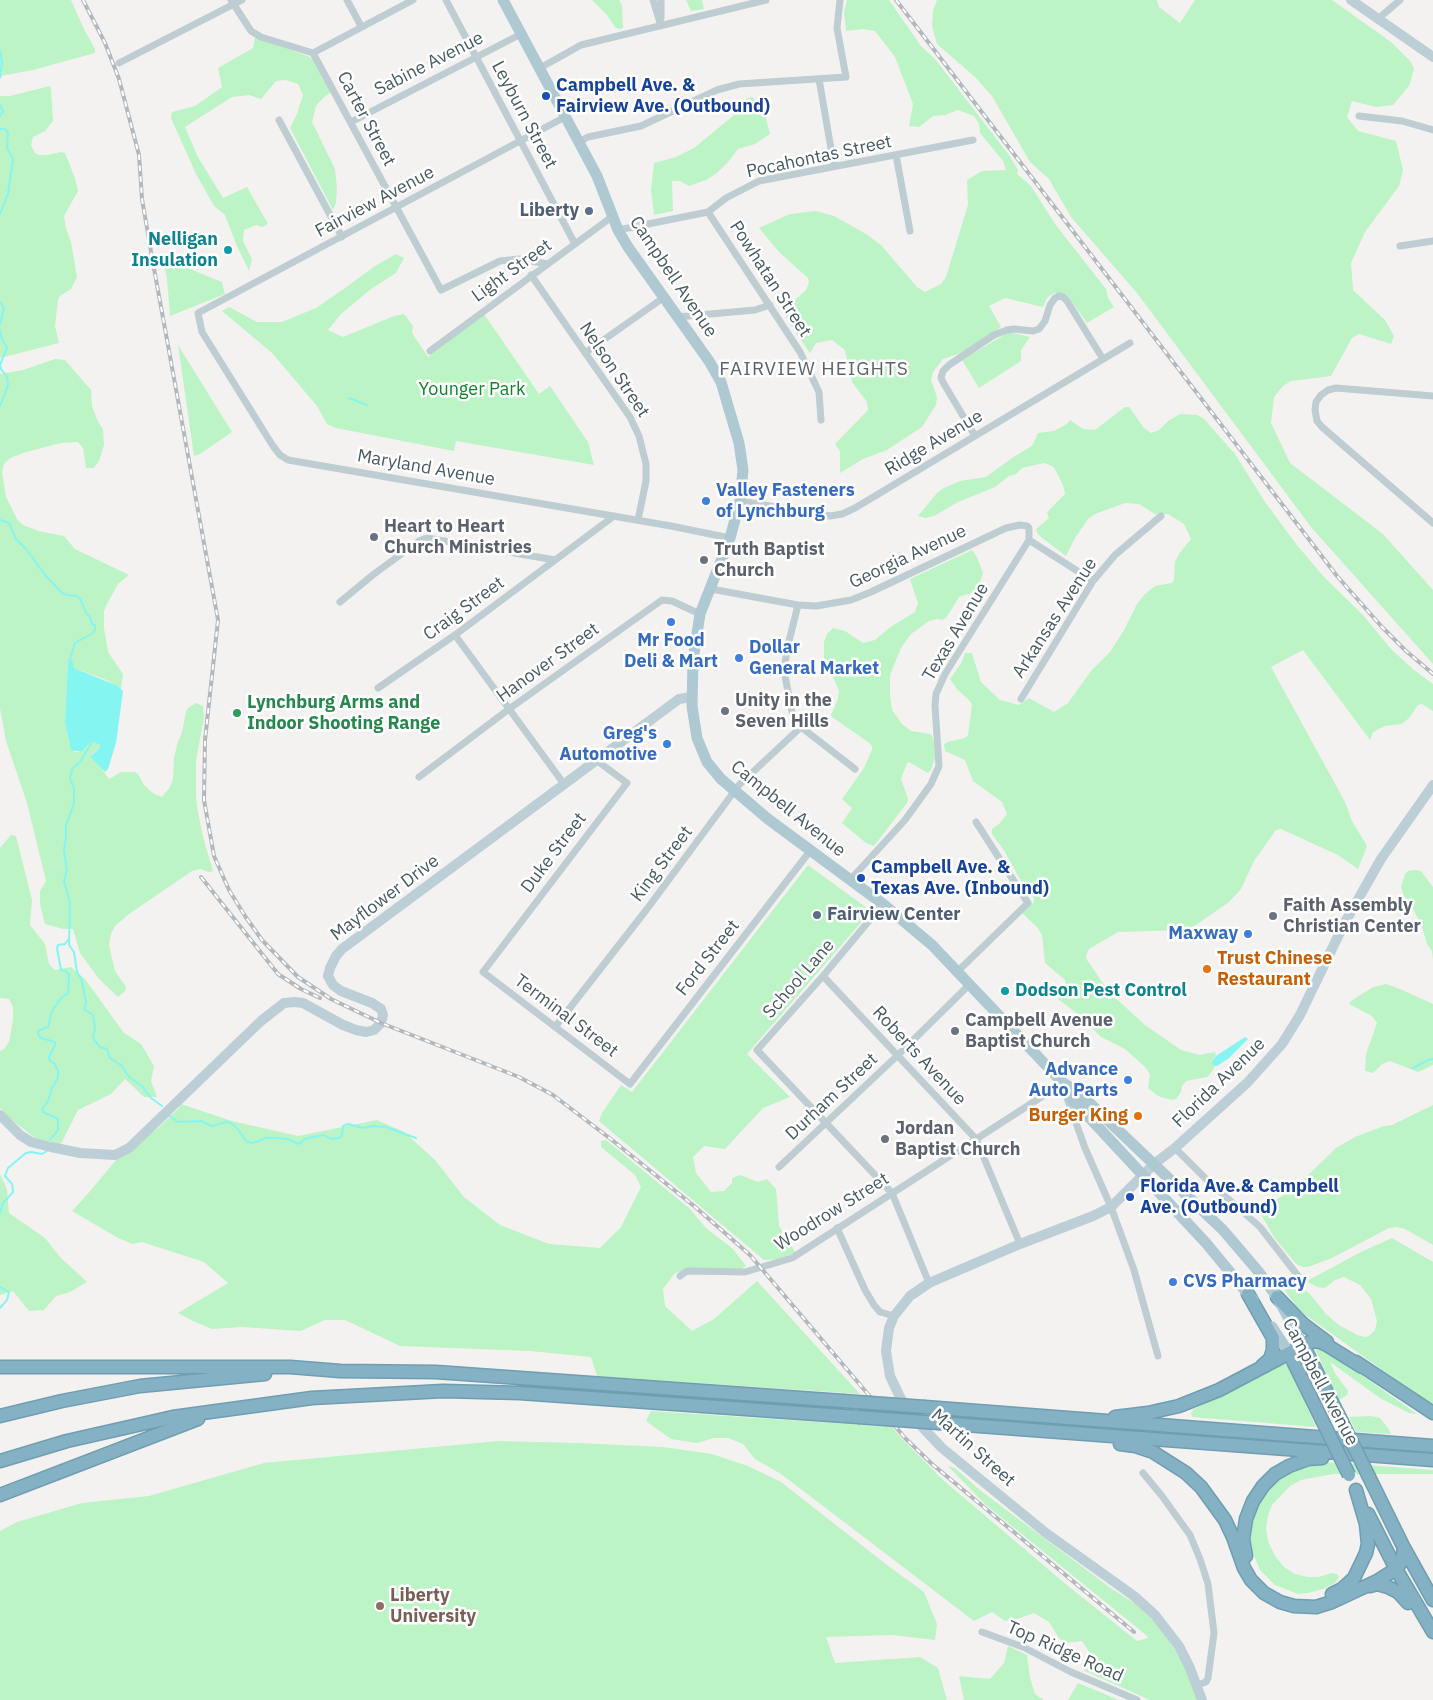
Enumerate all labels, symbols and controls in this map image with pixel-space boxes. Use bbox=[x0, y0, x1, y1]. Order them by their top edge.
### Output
street label: Sabine Avenue bbox=[371, 27, 487, 101]
street label: Leyburn Street bbox=[487, 58, 561, 172]
street label: Carter Street bbox=[332, 68, 400, 170]
place label: Campbell Ave. & Fairview Ave. (Outbound) bbox=[556, 75, 770, 118]
marker: Campbell Ave. & Fairview Ave. (Outbound) bbox=[540, 90, 552, 102]
street label: Pocahontas Street bbox=[744, 131, 894, 183]
street label: Fairview Avenue bbox=[312, 162, 438, 242]
place label: Liberty bbox=[519, 200, 579, 222]
marker: Liberty bbox=[583, 205, 595, 217]
street label: Campbell Avenue bbox=[625, 212, 721, 342]
street label: Powhatan Street bbox=[724, 217, 816, 341]
place label: Nelligan Insulation bbox=[131, 229, 218, 272]
street label: Light Street bbox=[468, 235, 556, 307]
marker: Nelligan Insulation bbox=[222, 244, 234, 256]
street label: Nelson Street bbox=[574, 318, 654, 422]
district label: FAIRVIEW HEIGHTS bbox=[717, 359, 911, 381]
park label: Younger Park bbox=[419, 379, 525, 401]
street label: Ridge Avenue bbox=[881, 405, 987, 481]
street label: Maryland Avenue bbox=[355, 445, 497, 491]
place label: Valley Fasteners of Lynchburg bbox=[716, 480, 855, 522]
marker: Valley Fasteners of Lynchburg bbox=[700, 495, 712, 507]
place label: Heart to Heart Church Ministries bbox=[384, 516, 532, 558]
street label: Georgia Avenue bbox=[846, 520, 970, 594]
marker: Heart to Heart Church Ministries bbox=[368, 531, 380, 543]
place label: Truth Baptist Church bbox=[714, 539, 825, 582]
marker: Truth Baptist Church bbox=[698, 554, 710, 566]
street label: Arkansas Avenue bbox=[1008, 554, 1102, 682]
street label: Craig Street bbox=[419, 572, 509, 646]
street label: Texas Avenue bbox=[918, 579, 994, 685]
marker: Mr Food Deli & Mart bbox=[665, 616, 677, 628]
street label: Hanover Street bbox=[493, 619, 603, 707]
place label: Mr Food Deli & Mart bbox=[624, 630, 718, 672]
place label: Dollar General Market bbox=[749, 637, 879, 680]
marker: Dollar General Market bbox=[733, 652, 745, 664]
place label: Unity in the Seven Hills bbox=[735, 690, 832, 732]
place label: Lynchburg Arms and Indoor Shooting Range bbox=[247, 692, 440, 734]
marker: Unity in the Seven Hills bbox=[719, 705, 731, 717]
marker: Lynchburg Arms and Indoor Shooting Range bbox=[231, 707, 243, 719]
place label: Greg's Automotive bbox=[559, 723, 657, 766]
marker: Greg's Automotive bbox=[661, 738, 673, 750]
street label: Campbell Avenue bbox=[726, 756, 850, 862]
street label: Duke Street bbox=[517, 809, 591, 897]
street label: King Street bbox=[627, 822, 697, 906]
street label: Mayflower Drive bbox=[327, 850, 443, 946]
place label: Campbell Ave. & Texas Ave. (Inbound) bbox=[871, 857, 1049, 900]
marker: Campbell Ave. & Texas Ave. (Inbound) bbox=[855, 872, 867, 884]
place label: Faith Assembly Christian Center bbox=[1283, 895, 1421, 938]
place label: Fairview Center bbox=[827, 904, 961, 926]
marker: Fairview Center bbox=[811, 909, 823, 921]
marker: Faith Assembly Christian Center bbox=[1267, 910, 1279, 922]
street label: Ford Street bbox=[672, 916, 744, 1000]
place label: Maxway bbox=[1168, 923, 1238, 945]
marker: Maxway bbox=[1242, 928, 1254, 940]
street label: School Lane bbox=[759, 935, 839, 1023]
place label: Trust Chinese Restaurant bbox=[1217, 948, 1332, 991]
marker: Trust Chinese Restaurant bbox=[1201, 963, 1213, 975]
street label: Terminal Street bbox=[510, 970, 622, 1062]
place label: Dodson Pest Control bbox=[1015, 980, 1187, 1002]
marker: Dodson Pest Control bbox=[999, 985, 1011, 997]
street label: Roberts Avenue bbox=[868, 1002, 970, 1110]
place label: Campbell Avenue Baptist Church bbox=[965, 1010, 1113, 1052]
marker: Campbell Avenue Baptist Church bbox=[949, 1025, 961, 1037]
street label: Florida Avenue bbox=[1168, 1033, 1270, 1133]
street label: Durham Street bbox=[781, 1049, 883, 1145]
place label: Advance Auto Parts bbox=[1029, 1059, 1118, 1102]
marker: Advance Auto Parts bbox=[1122, 1074, 1134, 1086]
place label: Burger King bbox=[1028, 1105, 1128, 1127]
marker: Burger King bbox=[1132, 1110, 1144, 1122]
place label: Jordan Baptist Church bbox=[895, 1118, 1021, 1160]
marker: Jordan Baptist Church bbox=[879, 1133, 891, 1145]
street label: Woodrow Street bbox=[771, 1168, 893, 1256]
place label: Florida Ave.& Campbell Ave. (Outbound) bbox=[1140, 1176, 1339, 1218]
marker: Florida Ave.& Campbell Ave. (Outbound) bbox=[1124, 1191, 1136, 1203]
place label: CVS Pharmacy bbox=[1183, 1271, 1307, 1293]
marker: CVS Pharmacy bbox=[1167, 1276, 1179, 1288]
street label: Campbell Avenue bbox=[1277, 1315, 1363, 1449]
street label: Martin Street bbox=[927, 1405, 1019, 1491]
place label: Liberty University bbox=[390, 1585, 476, 1628]
marker: Liberty University bbox=[374, 1600, 386, 1612]
street label: Top Ridge Road bbox=[1003, 1617, 1127, 1687]

